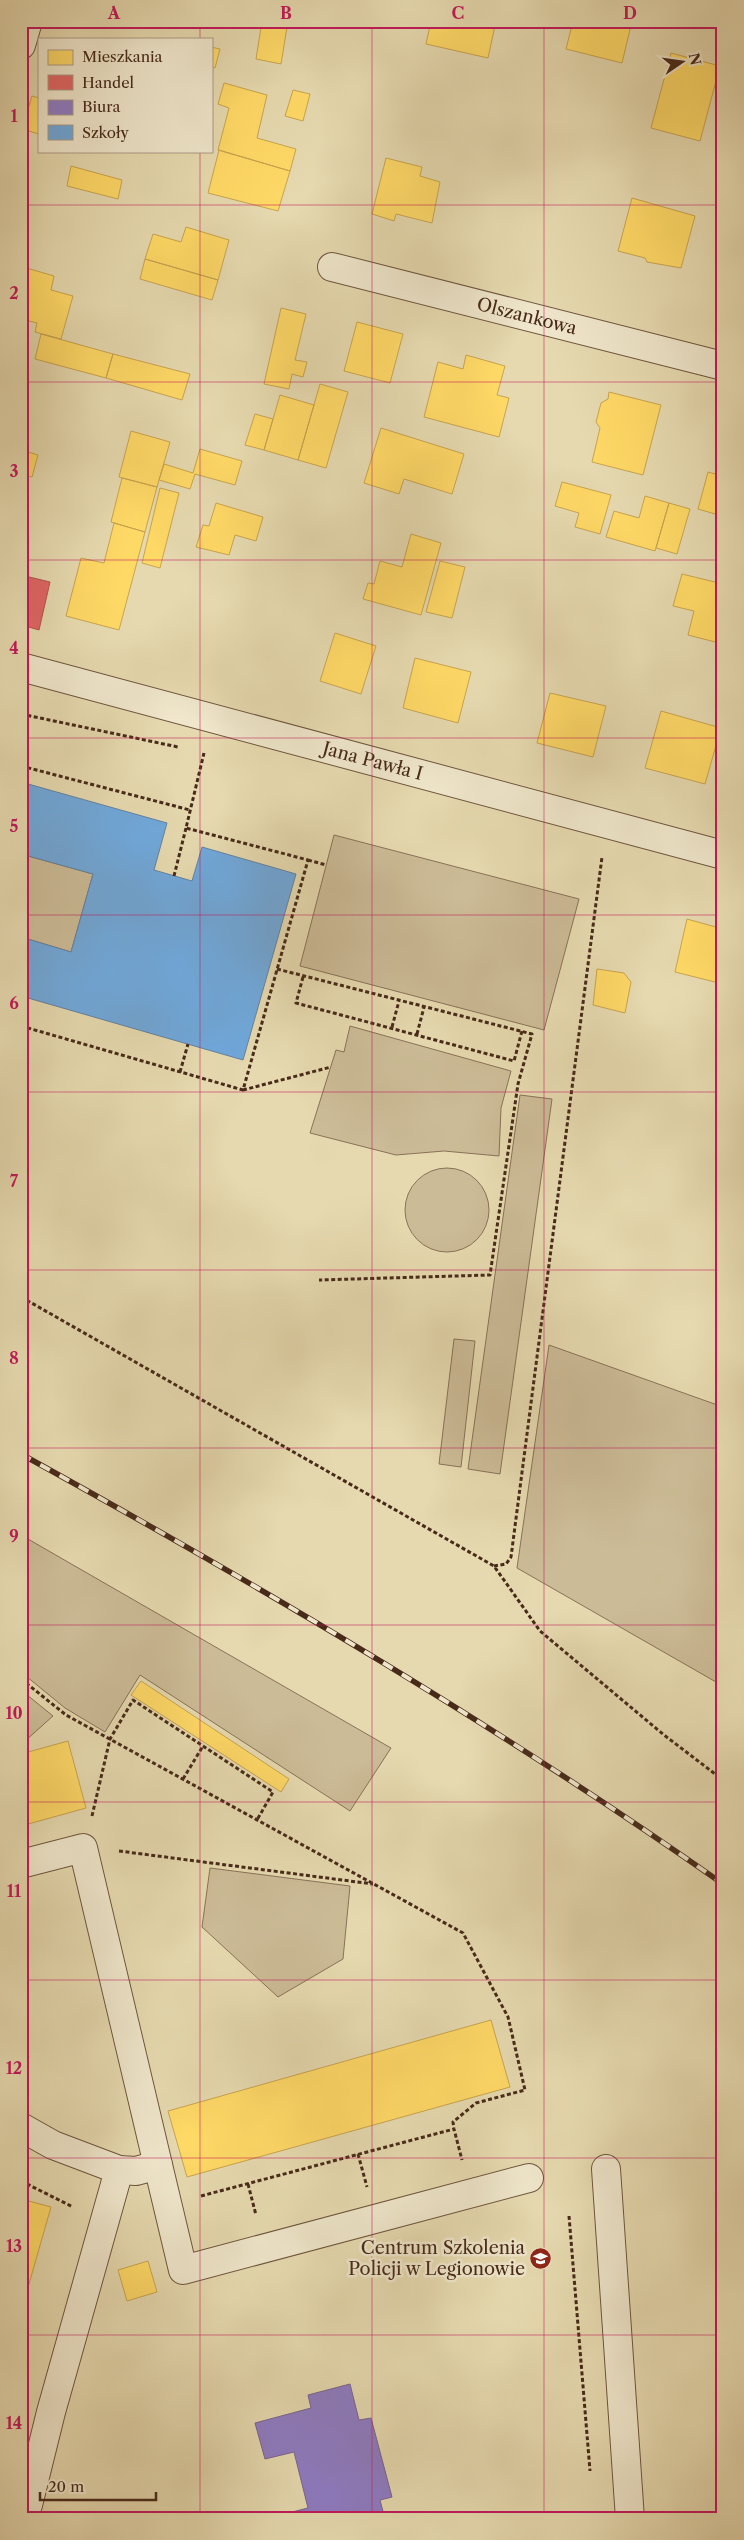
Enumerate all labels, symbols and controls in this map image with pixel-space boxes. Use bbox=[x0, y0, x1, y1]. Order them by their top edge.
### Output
text: A bbox=[107, 3, 121, 23]
text: B bbox=[280, 3, 292, 23]
text: C bbox=[452, 3, 464, 23]
text: D bbox=[623, 3, 637, 23]
legend bbox=[38, 38, 212, 152]
north arrow bbox=[656, 38, 706, 88]
text: Mieszkania bbox=[82, 47, 163, 66]
text: N bbox=[685, 51, 705, 67]
text: Handel bbox=[82, 73, 135, 92]
text: Biura bbox=[82, 97, 120, 116]
text: 1 bbox=[10, 106, 18, 126]
text: Szkoły bbox=[82, 123, 130, 142]
text: 2 bbox=[9, 283, 19, 303]
street label: Olszankowa bbox=[475, 293, 580, 340]
text: 3 bbox=[9, 461, 19, 481]
text: 4 bbox=[9, 638, 19, 658]
street label: Jana Pawła I bbox=[317, 736, 425, 785]
text: 5 bbox=[10, 816, 19, 836]
text: 6 bbox=[9, 993, 19, 1013]
text: 7 bbox=[10, 1171, 19, 1191]
text: 8 bbox=[9, 1348, 19, 1368]
text: 9 bbox=[9, 1526, 19, 1546]
text: 10 bbox=[5, 1703, 23, 1723]
text: 11 bbox=[7, 1881, 22, 1901]
text: 12 bbox=[6, 2058, 22, 2078]
text: 13 bbox=[6, 2236, 22, 2256]
place label: Centrum Szkolenia Policji w Legionowie bbox=[348, 2237, 526, 2280]
school or university icon: Centrum Szkolenia Policji w Legionowie bbox=[529, 2246, 553, 2270]
text: 14 bbox=[6, 2413, 22, 2433]
scale bar bbox=[40, 2470, 156, 2502]
text: 20 m bbox=[48, 2477, 84, 2496]

